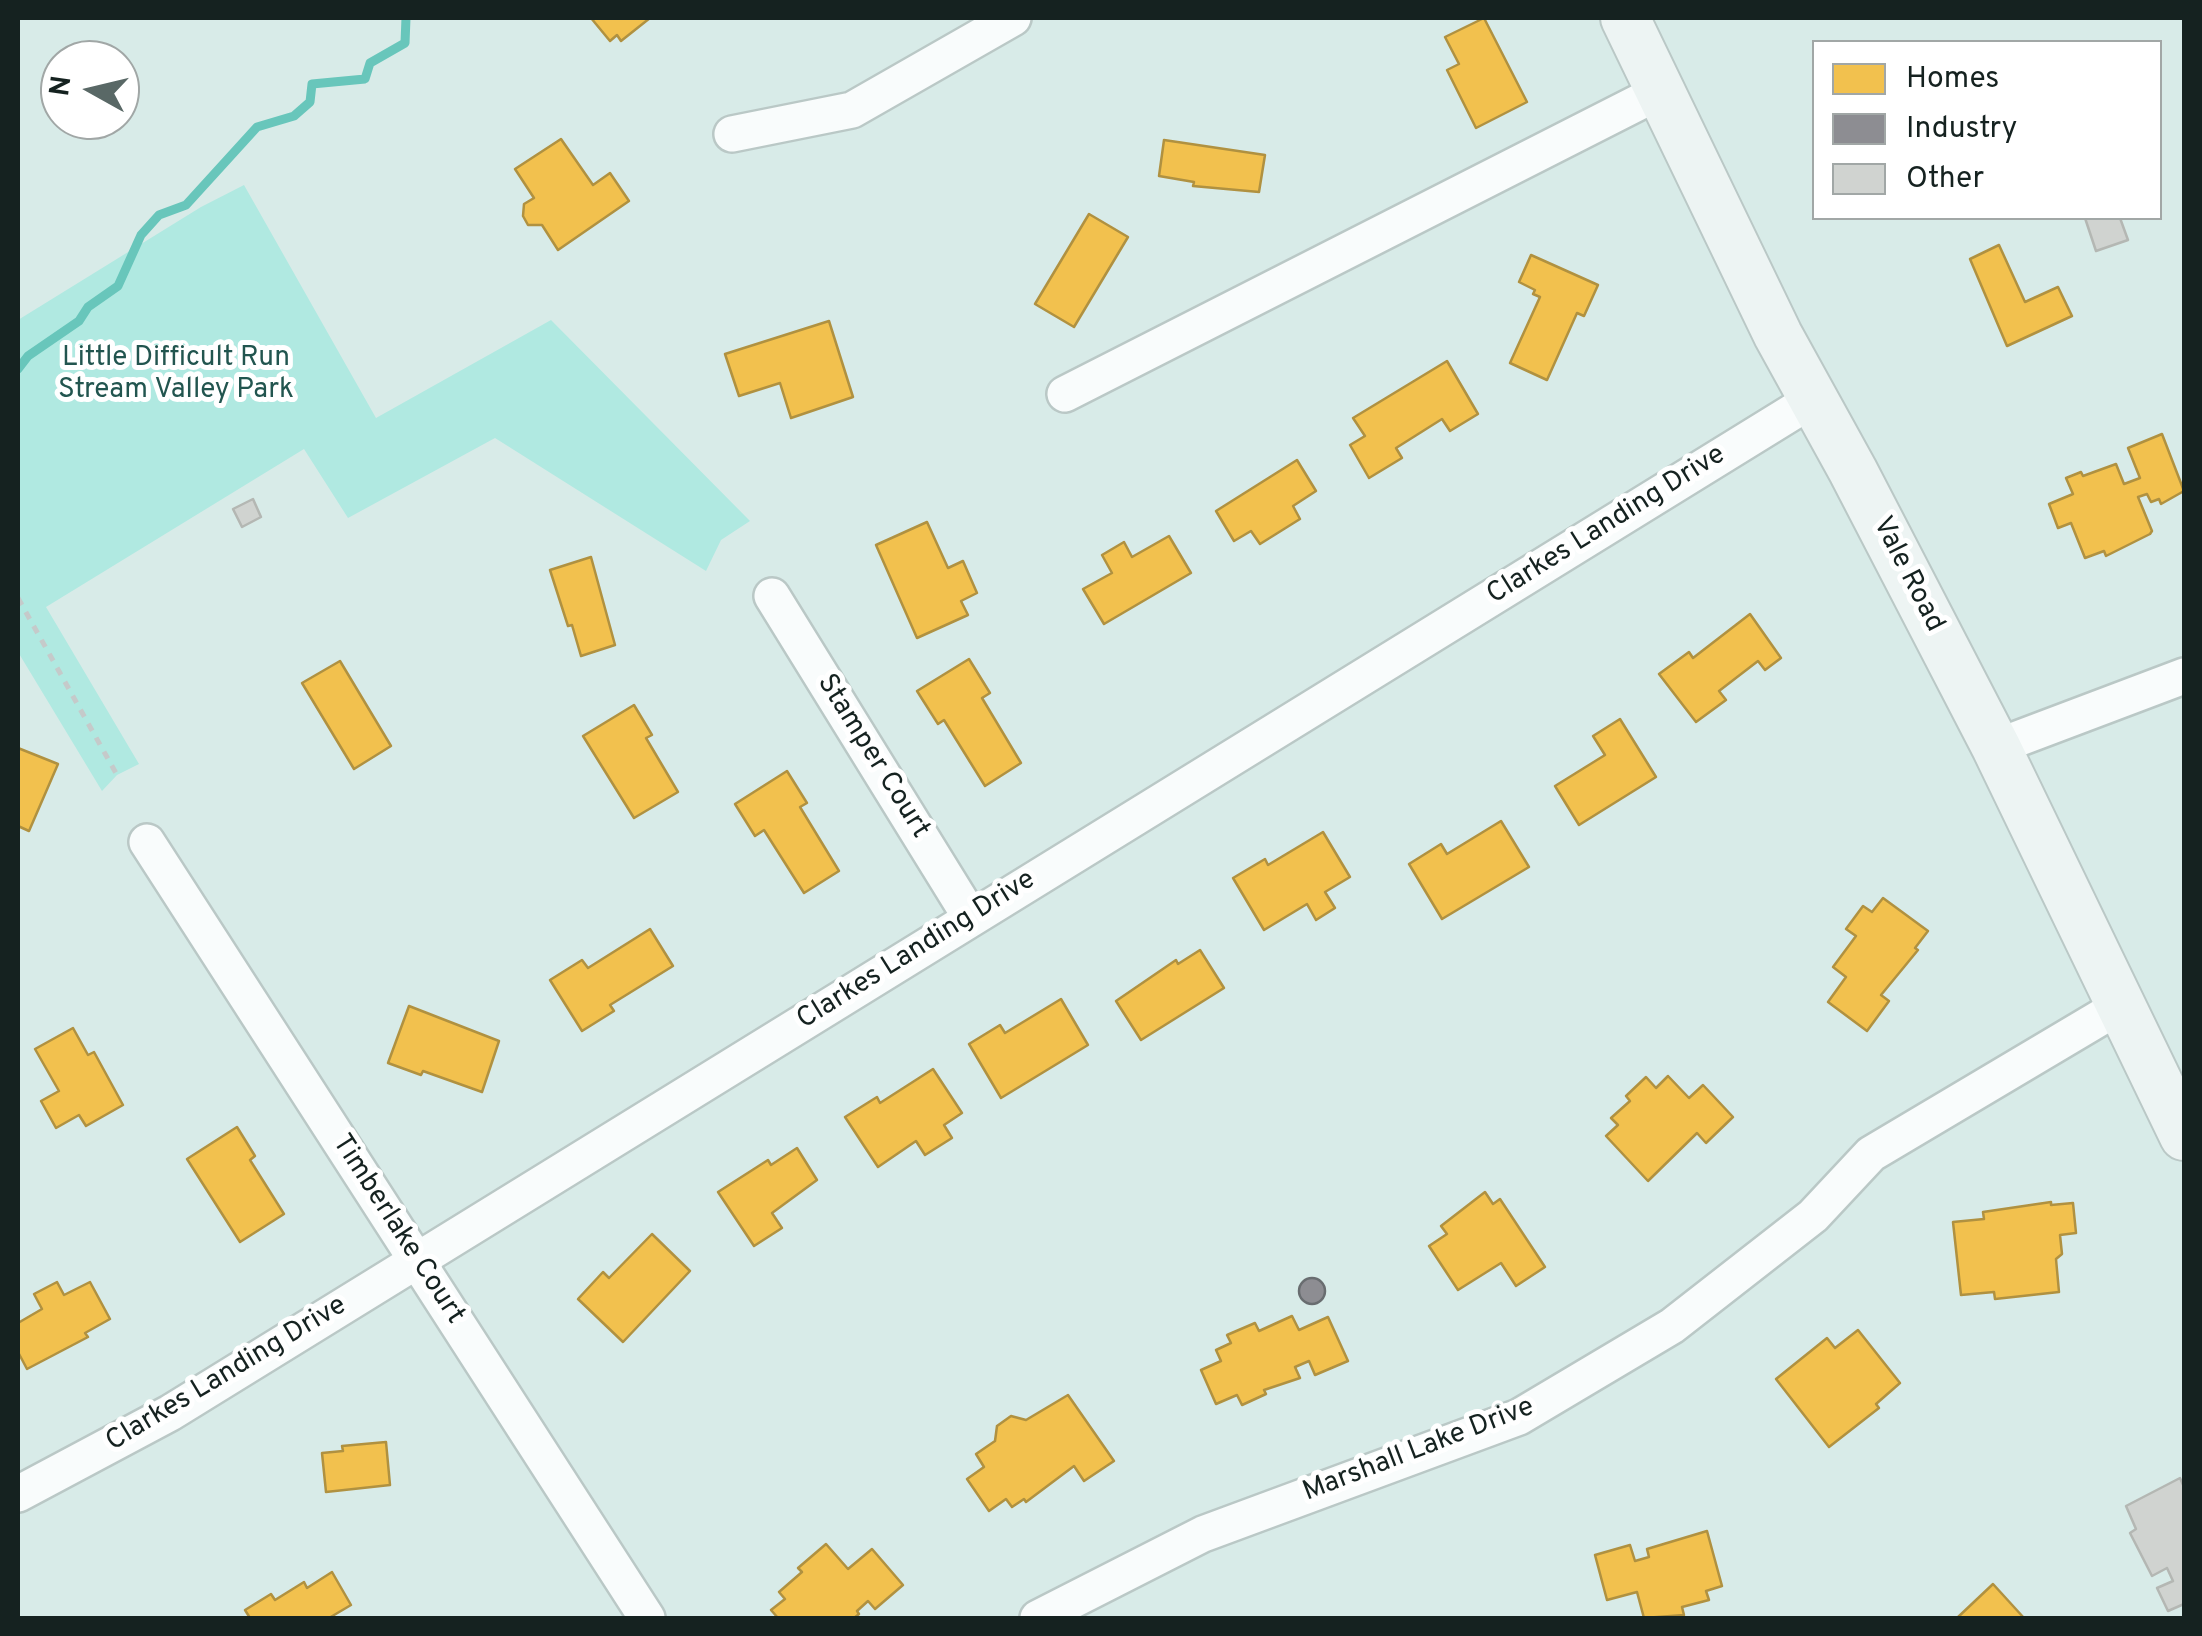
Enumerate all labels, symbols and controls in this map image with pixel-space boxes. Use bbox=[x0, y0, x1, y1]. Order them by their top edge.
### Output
north arrow bbox=[40, 40, 140, 140]
legend bbox=[1812, 40, 2162, 220]
text: Homes bbox=[1906, 61, 1999, 98]
text: N bbox=[43, 74, 81, 99]
text: Industry bbox=[1906, 111, 2017, 148]
text: Other bbox=[1906, 161, 1984, 198]
park label: Little Difficult Run Stream Valley Park bbox=[58, 342, 294, 408]
street label: Clarkes Landing Drive bbox=[1482, 439, 1732, 613]
street label: Vale Road bbox=[1864, 512, 1950, 638]
street label: Stamper Court bbox=[808, 669, 936, 845]
street label: Clarkes Landing Drive bbox=[792, 864, 1042, 1038]
street label: Timberlake Court bbox=[323, 1129, 471, 1331]
street label: Clarkes Landing Drive bbox=[101, 1290, 353, 1460]
street label: Marshall Lake Drive bbox=[1299, 1391, 1539, 1511]

